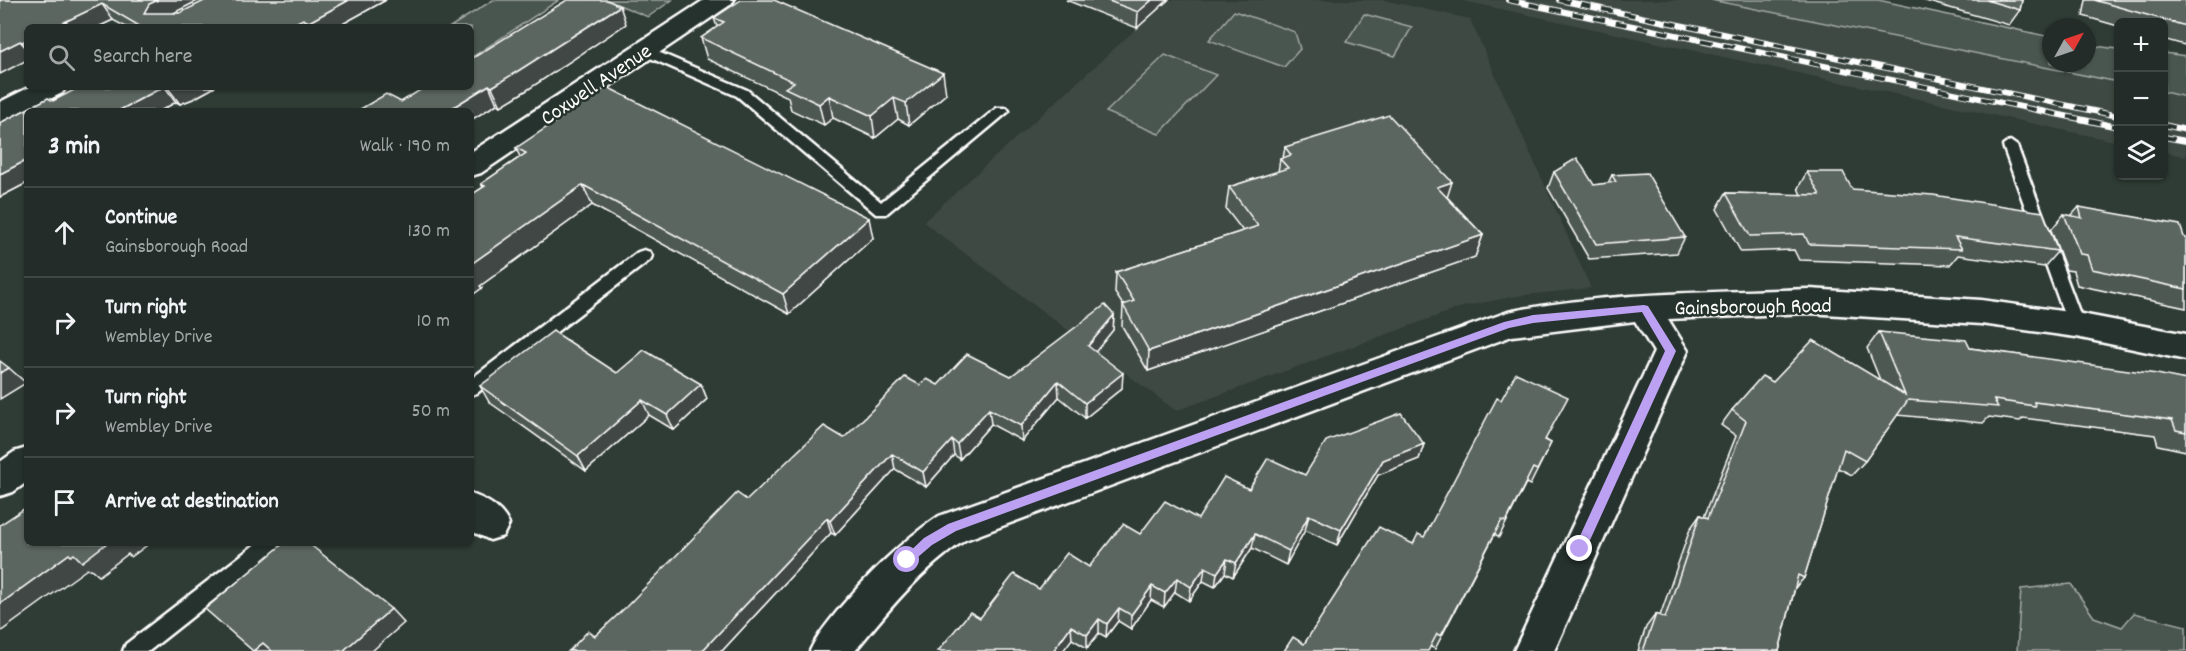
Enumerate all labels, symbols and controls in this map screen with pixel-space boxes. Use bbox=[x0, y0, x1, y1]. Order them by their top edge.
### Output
north arrow bbox=[2042, 18, 2096, 72]
map controls bbox=[2114, 18, 2168, 180]
button: + bbox=[2114, 18, 2168, 72]
search box bbox=[24, 24, 474, 90]
street label: Coxwell Avenue bbox=[535, 37, 659, 135]
icon: search bbox=[45, 41, 78, 74]
text: Search here bbox=[93, 42, 192, 73]
button: − bbox=[2114, 72, 2168, 126]
button: layers bbox=[2114, 126, 2168, 180]
text: 3 min bbox=[48, 129, 100, 166]
text: Walk · 190 m bbox=[360, 133, 450, 161]
text: Continue bbox=[105, 203, 177, 234]
icon: ahead bbox=[48, 216, 81, 249]
text: 130 m bbox=[408, 218, 450, 246]
text: Gainsborough Road bbox=[105, 234, 248, 262]
street label: Gainsborough Road bbox=[1674, 292, 1832, 325]
text: Turn right bbox=[105, 293, 187, 324]
icon: right bbox=[48, 306, 81, 339]
text: 10 m bbox=[416, 308, 450, 336]
text: Wembley Drive bbox=[105, 324, 212, 352]
text: Turn right bbox=[105, 383, 187, 414]
icon: right bbox=[48, 396, 81, 429]
text: 50 m bbox=[412, 398, 450, 426]
text: Wembley Drive bbox=[105, 414, 212, 442]
icon: arrive bbox=[48, 486, 81, 519]
text: Arrive at destination bbox=[105, 487, 279, 518]
route end bbox=[1566, 535, 1592, 561]
route start bbox=[893, 546, 919, 572]

